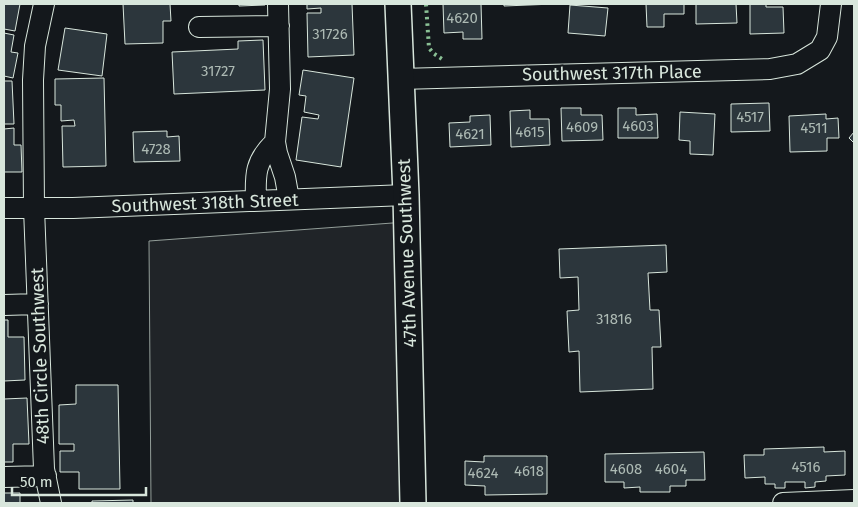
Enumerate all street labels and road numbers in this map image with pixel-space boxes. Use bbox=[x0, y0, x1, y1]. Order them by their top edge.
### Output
street label: Southwest 317th Place bbox=[522, 60, 702, 86]
street label: 47th Avenue Southwest bbox=[393, 158, 421, 348]
street label: Southwest 318th Street bbox=[111, 189, 299, 217]
street label: 48th Circle Southwest bbox=[26, 267, 54, 445]

